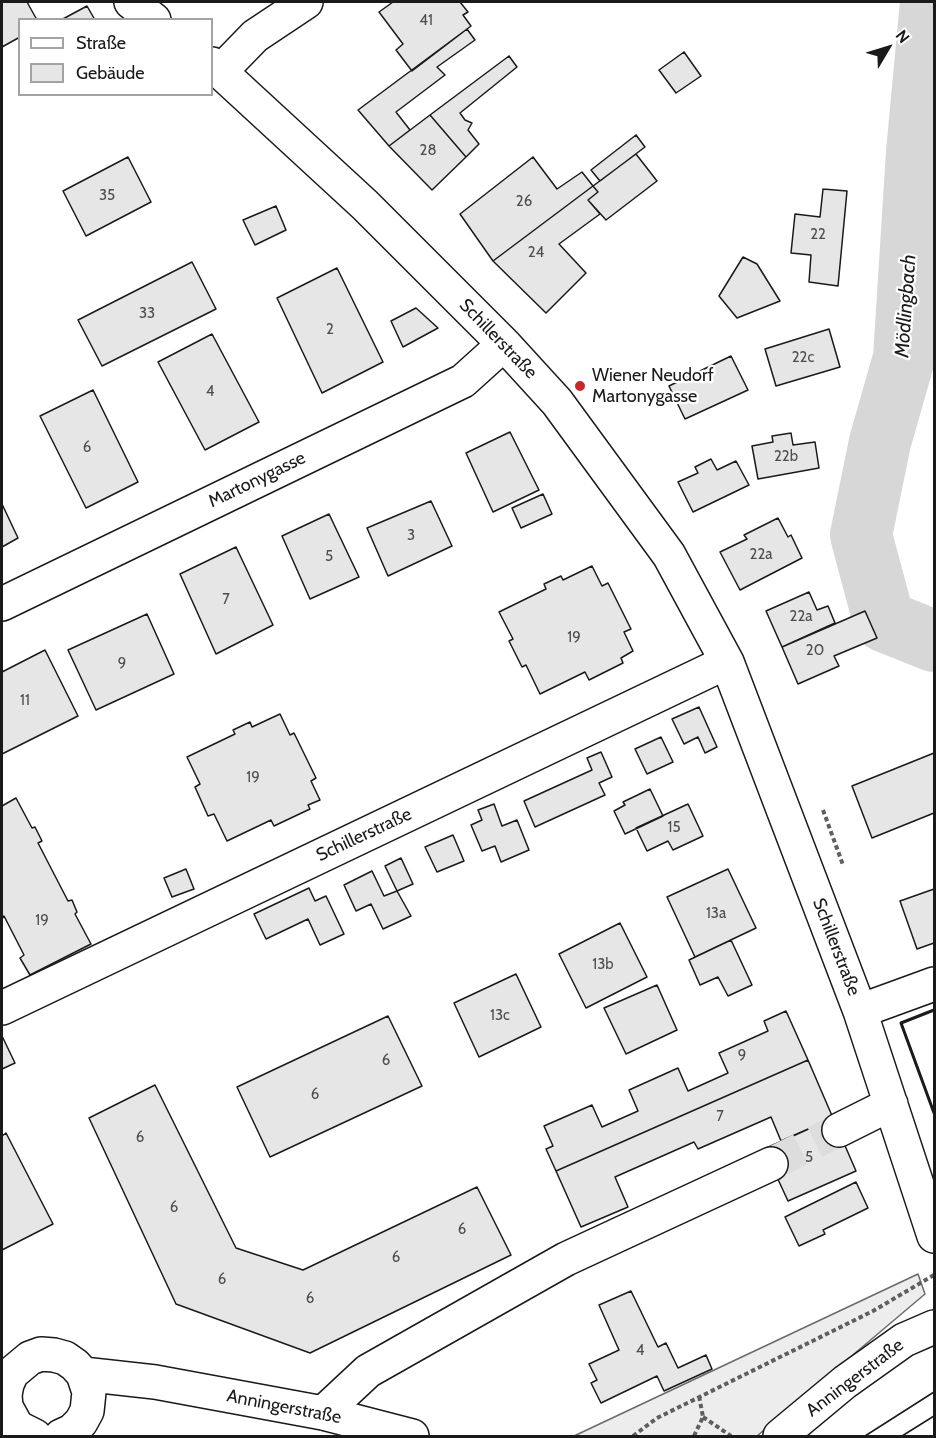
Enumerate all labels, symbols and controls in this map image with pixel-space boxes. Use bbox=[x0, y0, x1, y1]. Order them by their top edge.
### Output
house number: 41 bbox=[419, 12, 433, 30]
legend bbox=[18, 18, 213, 96]
north arrow bbox=[858, 18, 918, 78]
text: N bbox=[892, 26, 914, 47]
text: Straße bbox=[76, 32, 126, 54]
text: Gebäude bbox=[76, 62, 145, 84]
house number: 28 bbox=[420, 142, 436, 160]
house number: 35 bbox=[99, 187, 115, 205]
house number: 26 bbox=[516, 193, 532, 211]
house number: 22 bbox=[810, 226, 826, 244]
house number: 24 bbox=[528, 244, 544, 262]
water label: Mödlingbach bbox=[890, 254, 922, 358]
street label: Schillerstraße bbox=[455, 295, 541, 383]
house number: 33 bbox=[139, 305, 155, 323]
house number: 2 bbox=[326, 321, 334, 339]
house number: 22c bbox=[792, 349, 814, 367]
place label: Wiener Neudorf Martonygasse bbox=[592, 365, 714, 407]
marker: Wiener Neudorf Martonygasse bbox=[573, 379, 587, 393]
house number: 4 bbox=[206, 383, 214, 401]
house number: 6 bbox=[83, 439, 91, 457]
street label: Martonygasse bbox=[205, 447, 309, 513]
house number: 22b bbox=[774, 448, 798, 466]
house number: 3 bbox=[407, 527, 415, 545]
house number: 22a bbox=[750, 546, 772, 564]
house number: 5 bbox=[325, 548, 333, 566]
house number: 7 bbox=[222, 591, 230, 609]
house number: 22a bbox=[790, 608, 812, 626]
house number: 19 bbox=[567, 629, 581, 647]
house number: 20 bbox=[806, 642, 824, 660]
house number: 9 bbox=[118, 655, 126, 673]
house number: 11 bbox=[20, 692, 30, 710]
house number: 19 bbox=[246, 769, 260, 787]
street label: Schillerstraße bbox=[313, 803, 415, 867]
house number: 15 bbox=[667, 819, 681, 837]
street label: Schillerstraße bbox=[807, 895, 865, 999]
house number: 13a bbox=[706, 905, 726, 923]
house number: 19 bbox=[35, 912, 49, 930]
house number: 13b bbox=[592, 956, 614, 974]
house number: 13c bbox=[490, 1007, 510, 1025]
house number: 9 bbox=[738, 1047, 746, 1065]
house number: 6 bbox=[382, 1052, 390, 1070]
house number: 6 bbox=[311, 1086, 319, 1104]
house number: 7 bbox=[716, 1108, 724, 1126]
house number: 6 bbox=[136, 1129, 144, 1147]
house number: 5 bbox=[805, 1149, 813, 1167]
house number: 6 bbox=[170, 1199, 178, 1217]
house number: 6 bbox=[458, 1221, 466, 1239]
house number: 6 bbox=[392, 1249, 400, 1267]
house number: 6 bbox=[218, 1271, 226, 1289]
house number: 6 bbox=[306, 1290, 314, 1308]
street label: Anningerstraße bbox=[802, 1334, 908, 1422]
house number: 4 bbox=[636, 1342, 644, 1360]
street label: Anningerstraße bbox=[225, 1385, 343, 1429]

